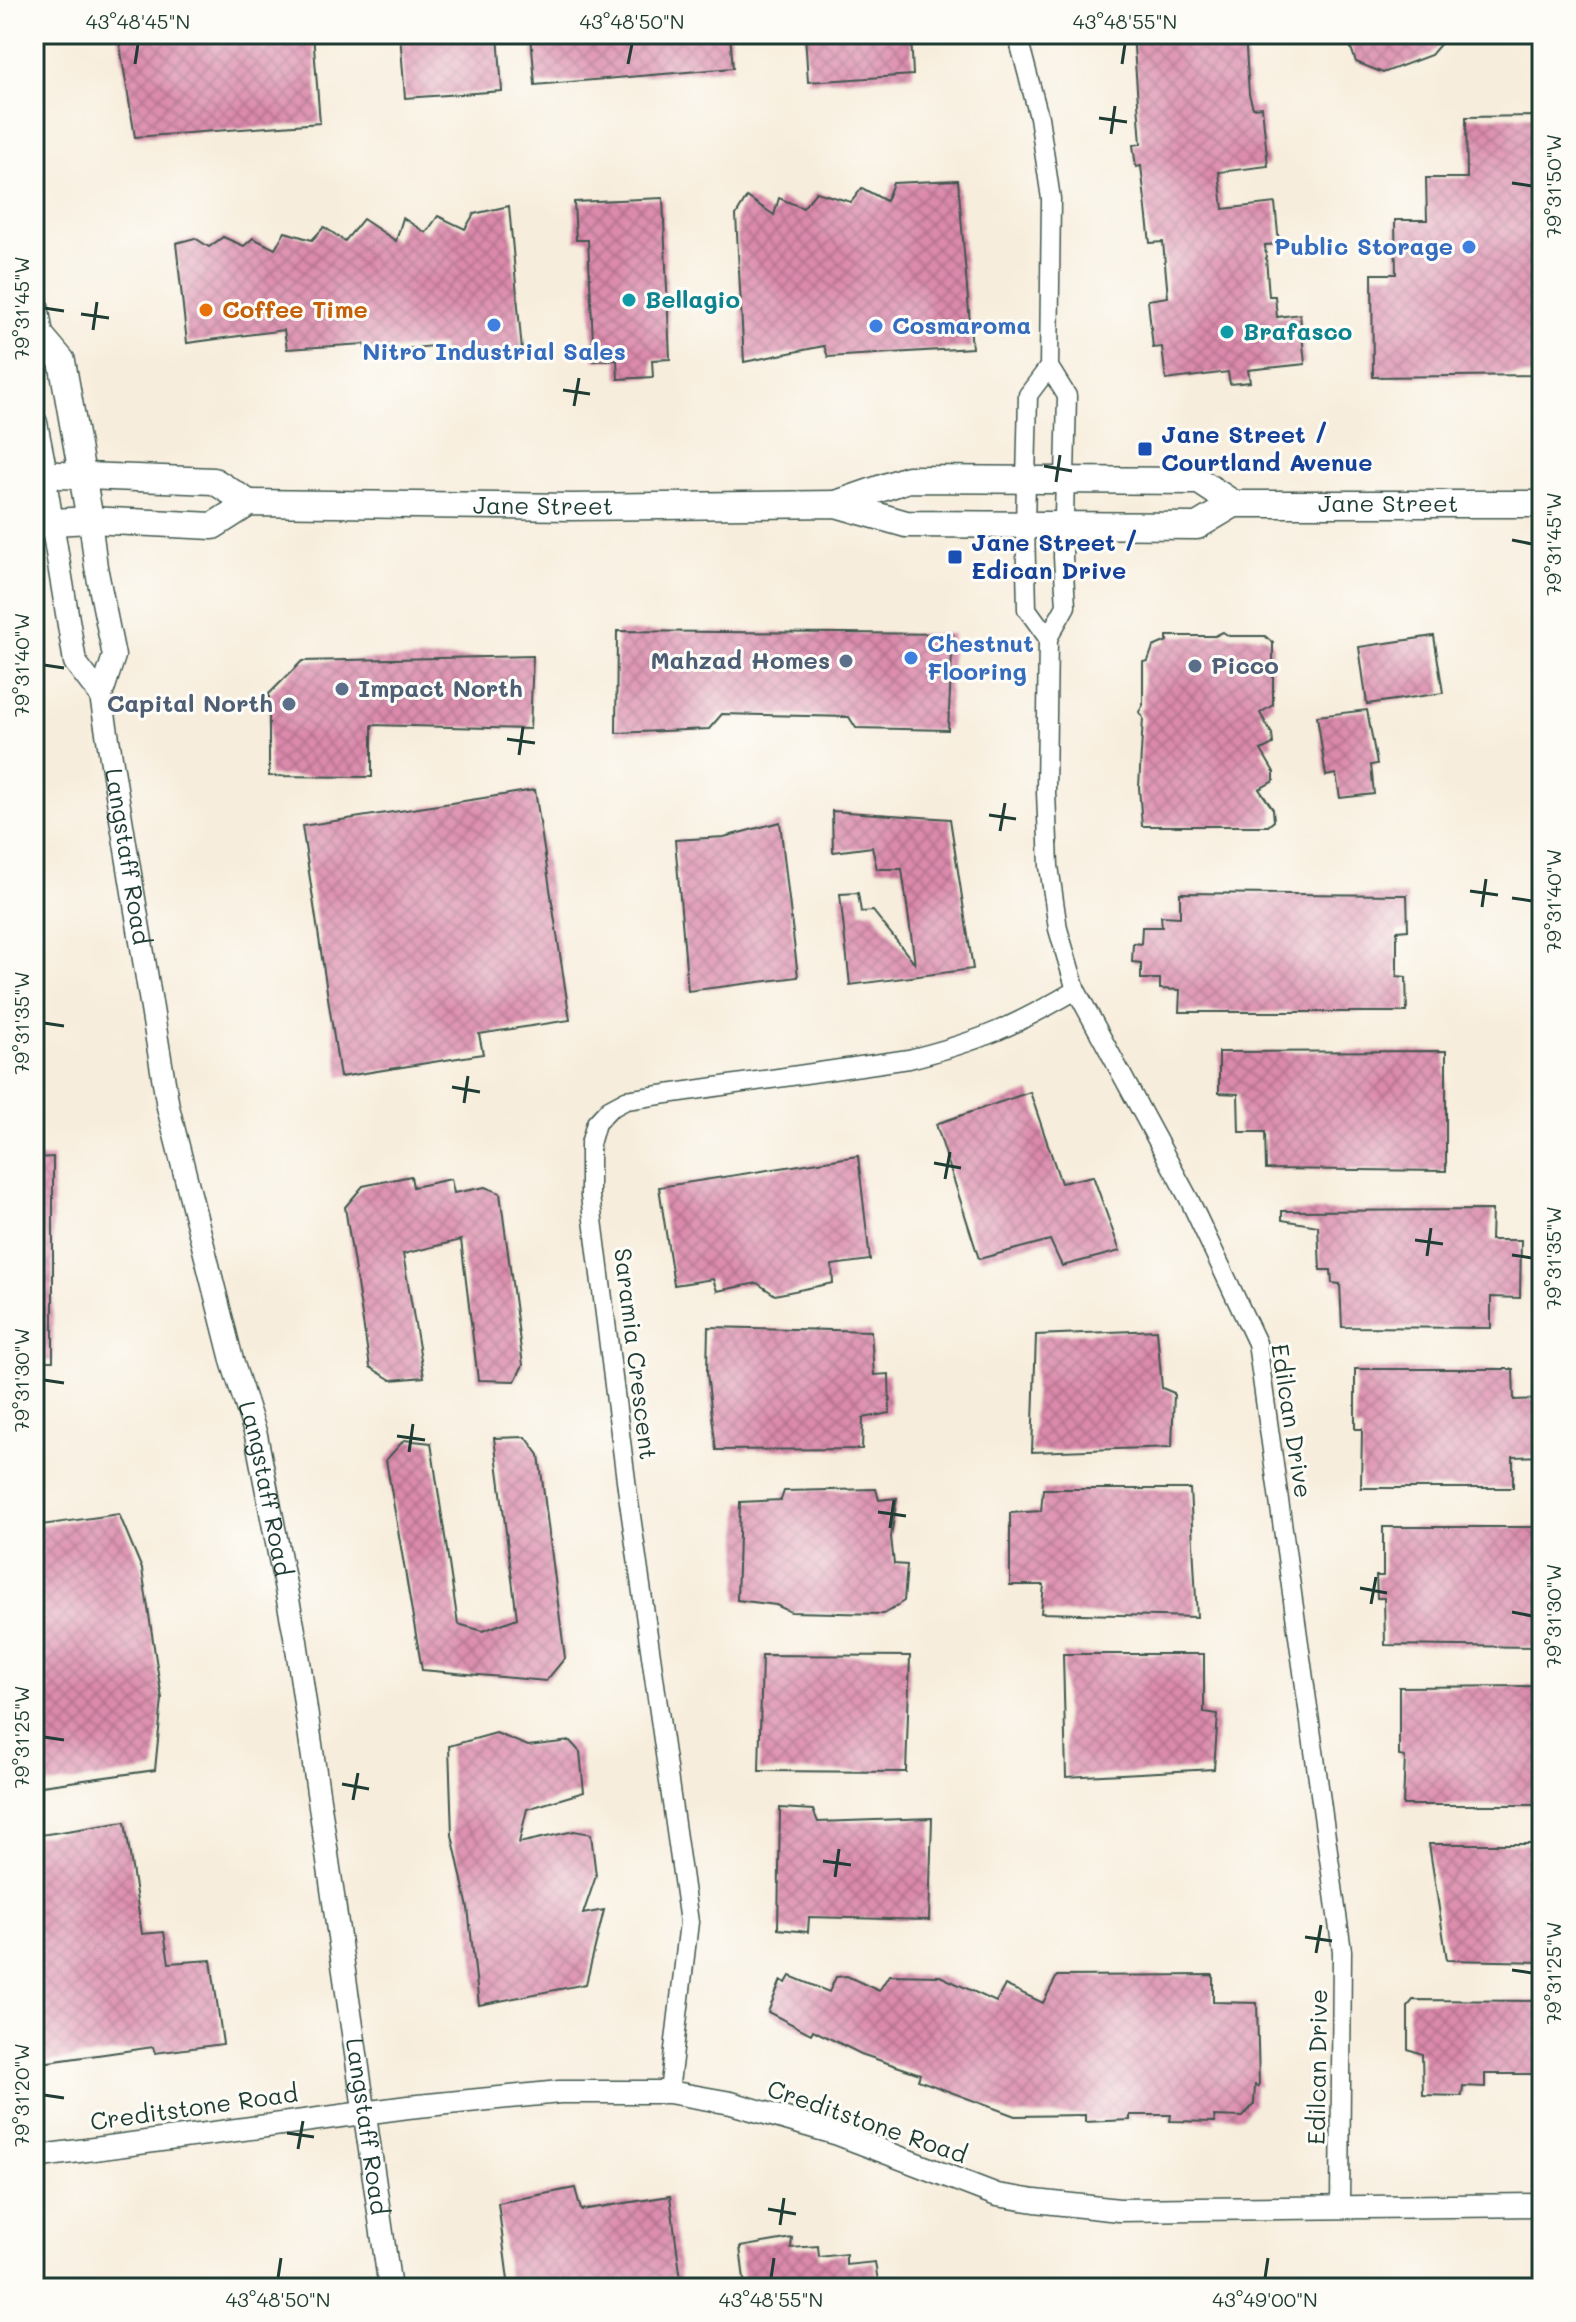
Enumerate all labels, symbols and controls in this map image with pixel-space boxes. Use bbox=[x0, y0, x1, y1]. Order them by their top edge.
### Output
text: 43°48'45"N bbox=[86, 8, 190, 34]
text: 43°48'50"N bbox=[579, 8, 685, 34]
text: 43°48'55"N bbox=[1073, 8, 1177, 34]
text: 79°31'50"W bbox=[1540, 134, 1566, 238]
place label: Public Storage bbox=[1274, 230, 1453, 261]
marker: Public Storage bbox=[1460, 238, 1478, 256]
text: 79°31'45"W bbox=[8, 256, 34, 360]
place label: Bellagio bbox=[645, 283, 740, 314]
marker: Bellagio bbox=[620, 291, 638, 309]
place label: Coffee Time bbox=[222, 293, 368, 324]
marker: Coffee Time bbox=[197, 301, 215, 319]
place label: Cosmaroma bbox=[892, 309, 1031, 340]
place label: Brafasco bbox=[1243, 315, 1352, 346]
marker: Nitro Industrial Sales bbox=[485, 316, 503, 334]
marker: Cosmaroma bbox=[867, 317, 885, 335]
marker: Brafasco bbox=[1218, 323, 1236, 341]
place label: Nitro Industrial Sales bbox=[362, 335, 626, 366]
place label: Jane Street / Courtland Avenue bbox=[1161, 418, 1373, 477]
marker: Jane Street / Courtland Avenue bbox=[1136, 440, 1154, 458]
street label: Jane Street bbox=[1318, 487, 1458, 518]
street label: Jane Street bbox=[473, 489, 613, 521]
text: 79°31'45"W bbox=[1540, 492, 1566, 596]
place label: Jane Street / Edican Drive bbox=[971, 526, 1138, 585]
marker: Jane Street / Edican Drive bbox=[946, 548, 964, 566]
text: 79°31'40"W bbox=[8, 613, 34, 717]
place label: Chestnut Flooring bbox=[927, 627, 1034, 686]
place label: Mahzad Homes bbox=[650, 644, 830, 675]
marker: Chestnut Flooring bbox=[902, 649, 920, 667]
place label: Picco bbox=[1211, 649, 1279, 680]
marker: Mahzad Homes bbox=[837, 652, 855, 670]
marker: Picco bbox=[1186, 657, 1204, 675]
place label: Impact North bbox=[358, 672, 523, 703]
marker: Impact North bbox=[333, 680, 351, 698]
place label: Capital North bbox=[107, 687, 273, 718]
marker: Capital North bbox=[280, 695, 298, 713]
street label: Langstaff Road bbox=[99, 766, 158, 947]
text: 79°31'40"W bbox=[1540, 849, 1566, 953]
text: 79°31'35"W bbox=[8, 971, 34, 1075]
text: 79°31'35"W bbox=[1540, 1206, 1566, 1310]
street label: Saramia Crescent bbox=[608, 1246, 665, 1461]
text: 79°31'30"W bbox=[8, 1328, 34, 1432]
street label: Edilcan Drive bbox=[1265, 1341, 1320, 1500]
street label: Langstaff Road bbox=[232, 1397, 300, 1579]
text: 79°31'30"W bbox=[1540, 1564, 1566, 1668]
text: 79°31'25"W bbox=[8, 1685, 34, 1789]
text: 79°31'25"W bbox=[1540, 1921, 1566, 2025]
street label: Edilcan Drive bbox=[1300, 1989, 1333, 2145]
street label: Langstaff Road bbox=[340, 2036, 396, 2217]
text: 79°31'20"W bbox=[8, 2043, 34, 2147]
street label: Creditstone Road bbox=[764, 2072, 971, 2169]
street label: Creditstone Road bbox=[88, 2077, 300, 2136]
text: 43°48'50"N bbox=[225, 2286, 331, 2312]
text: 43°48'55"N bbox=[719, 2286, 823, 2312]
text: 43°49'00"N bbox=[1212, 2286, 1318, 2312]

